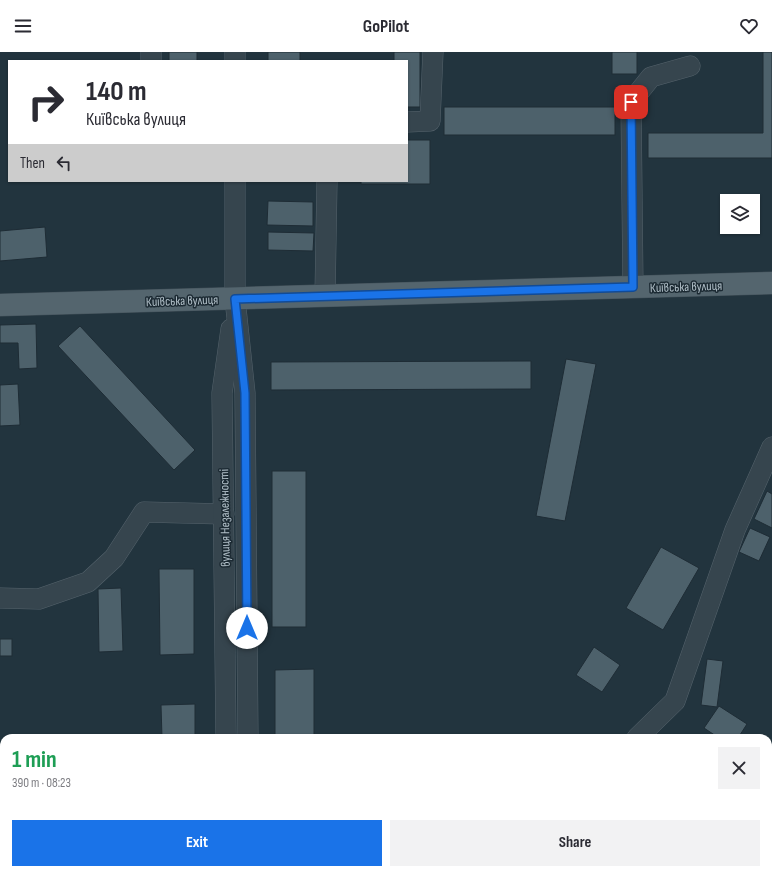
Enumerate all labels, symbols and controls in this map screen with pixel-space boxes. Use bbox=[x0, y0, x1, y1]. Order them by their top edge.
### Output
icon: menu bbox=[12, 15, 34, 37]
icon: heart bbox=[738, 15, 760, 37]
text: GoPilot bbox=[363, 16, 409, 37]
text: 140 m bbox=[86, 75, 147, 108]
icon: right bbox=[20, 76, 72, 128]
pin bbox=[614, 85, 648, 119]
icon: arrive bbox=[620, 91, 642, 113]
text: Київська вулиця bbox=[86, 109, 186, 130]
icon: left bbox=[53, 152, 75, 174]
text: Then bbox=[20, 154, 45, 173]
map controls bbox=[720, 194, 760, 234]
button: layers bbox=[720, 194, 760, 234]
street label: Київська вулиця bbox=[650, 278, 722, 296]
street label: Київська вулиця bbox=[146, 292, 218, 310]
street label: вулиця Незалежності bbox=[216, 469, 234, 567]
position arrow bbox=[226, 607, 268, 649]
text: 1 min bbox=[12, 745, 57, 774]
button: close bbox=[718, 747, 760, 789]
text: 390 m · 08:23 bbox=[12, 775, 71, 791]
button: Exit bbox=[12, 820, 382, 866]
button: Share bbox=[390, 820, 760, 866]

